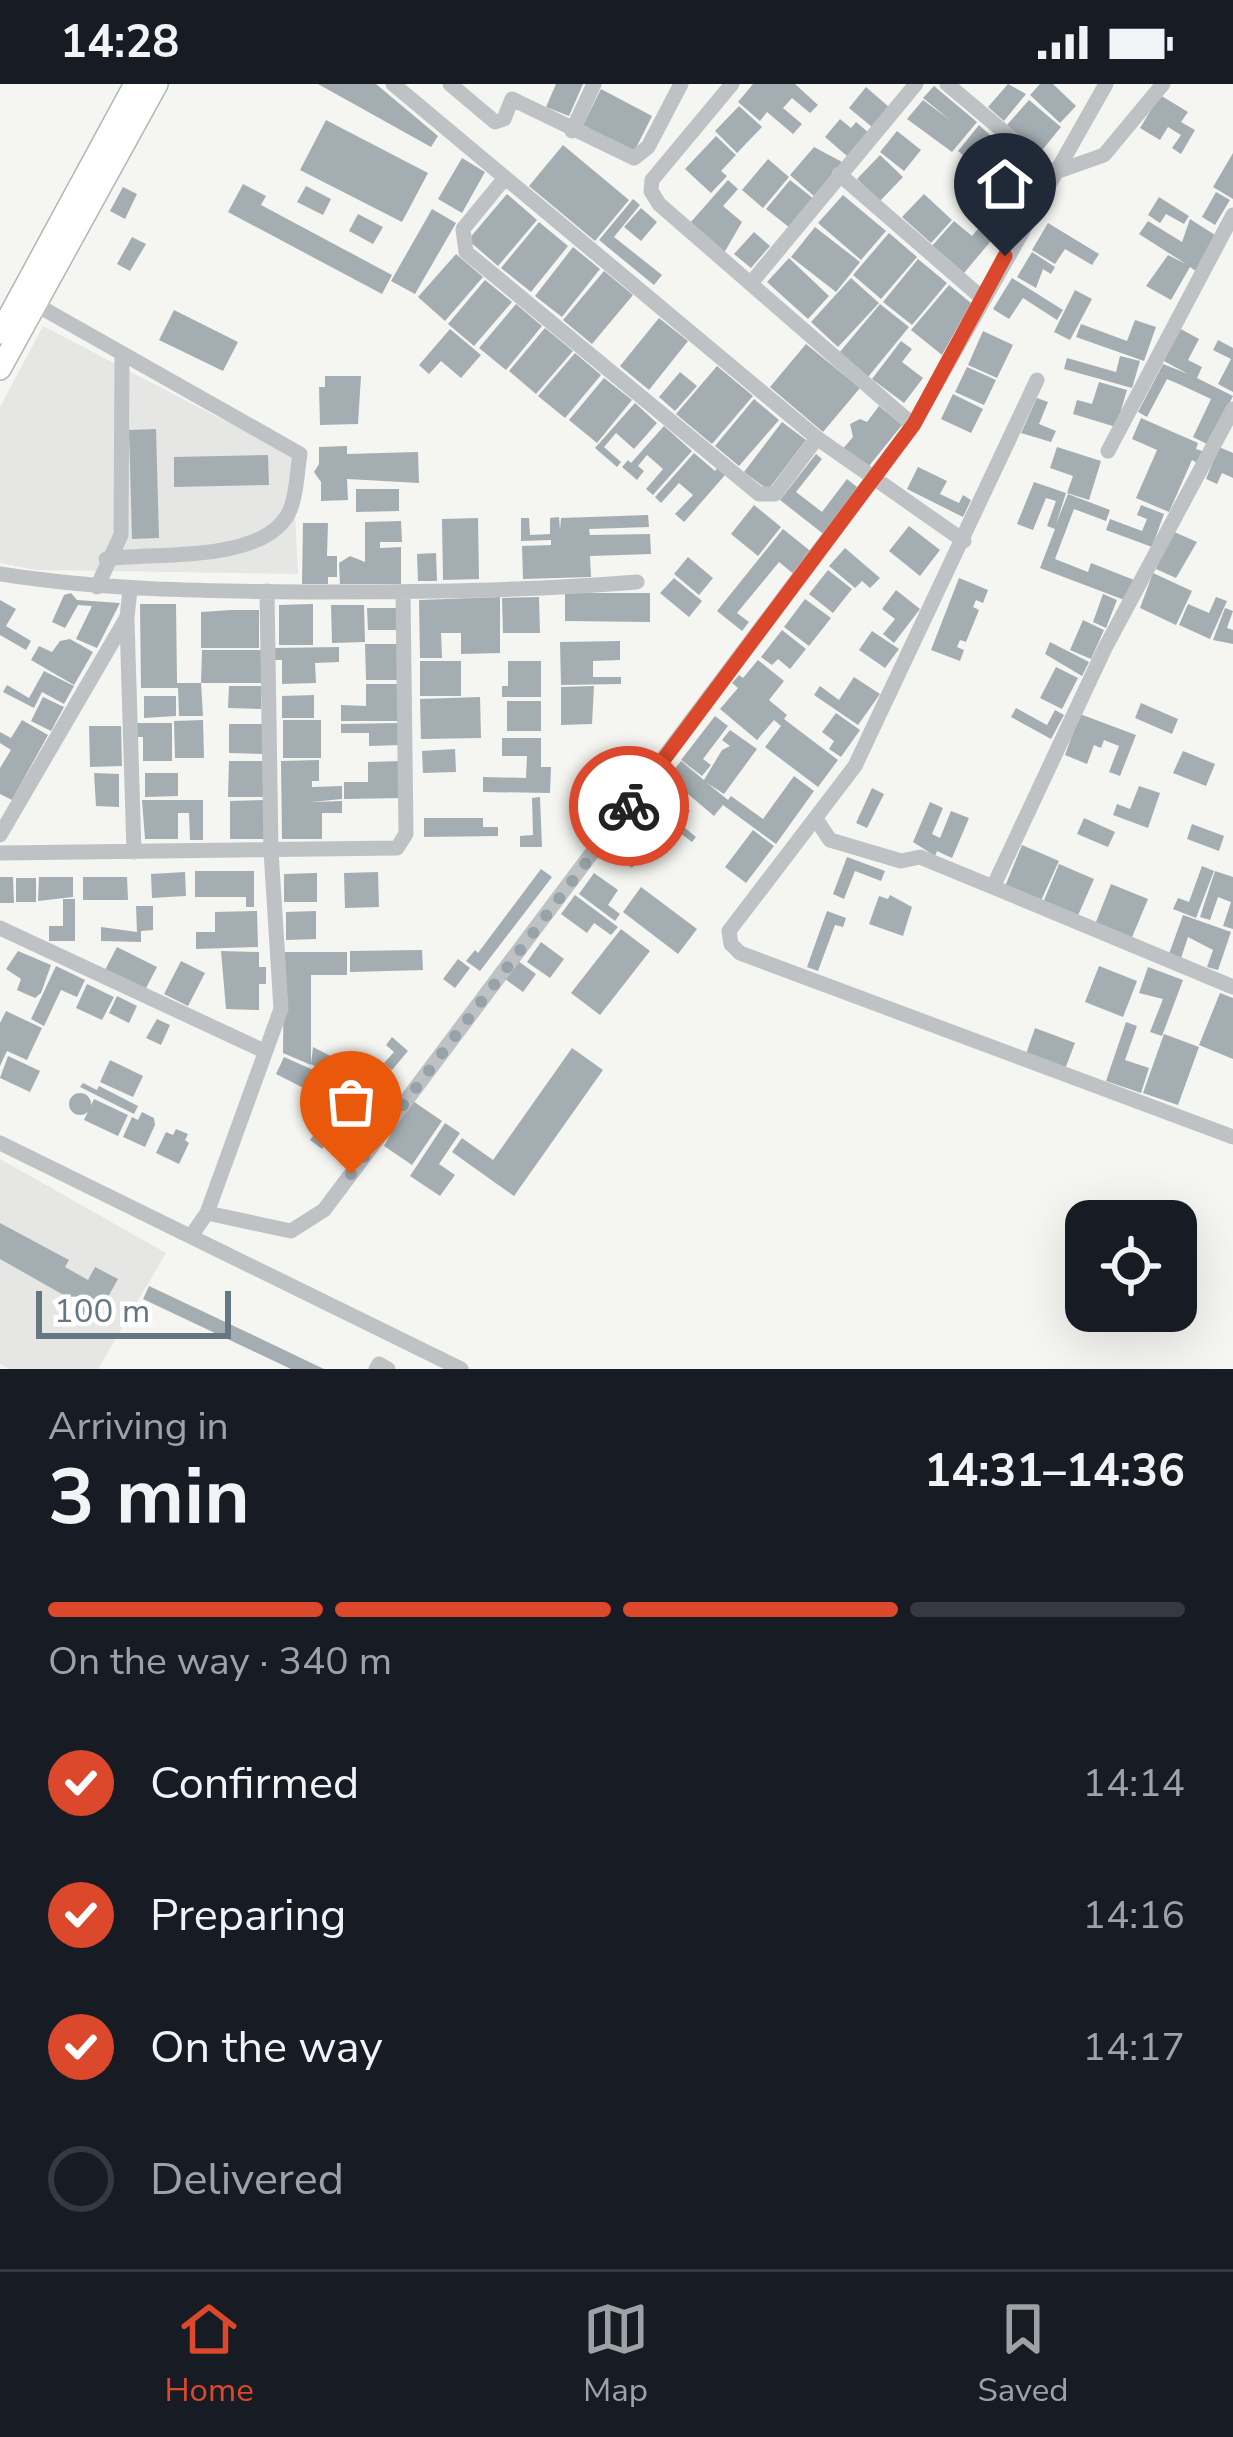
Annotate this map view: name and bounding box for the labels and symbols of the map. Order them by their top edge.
pin [954,133,1056,256]
courier [569,746,689,866]
pin [300,1051,402,1174]
scale bar [36,1285,231,1338]

